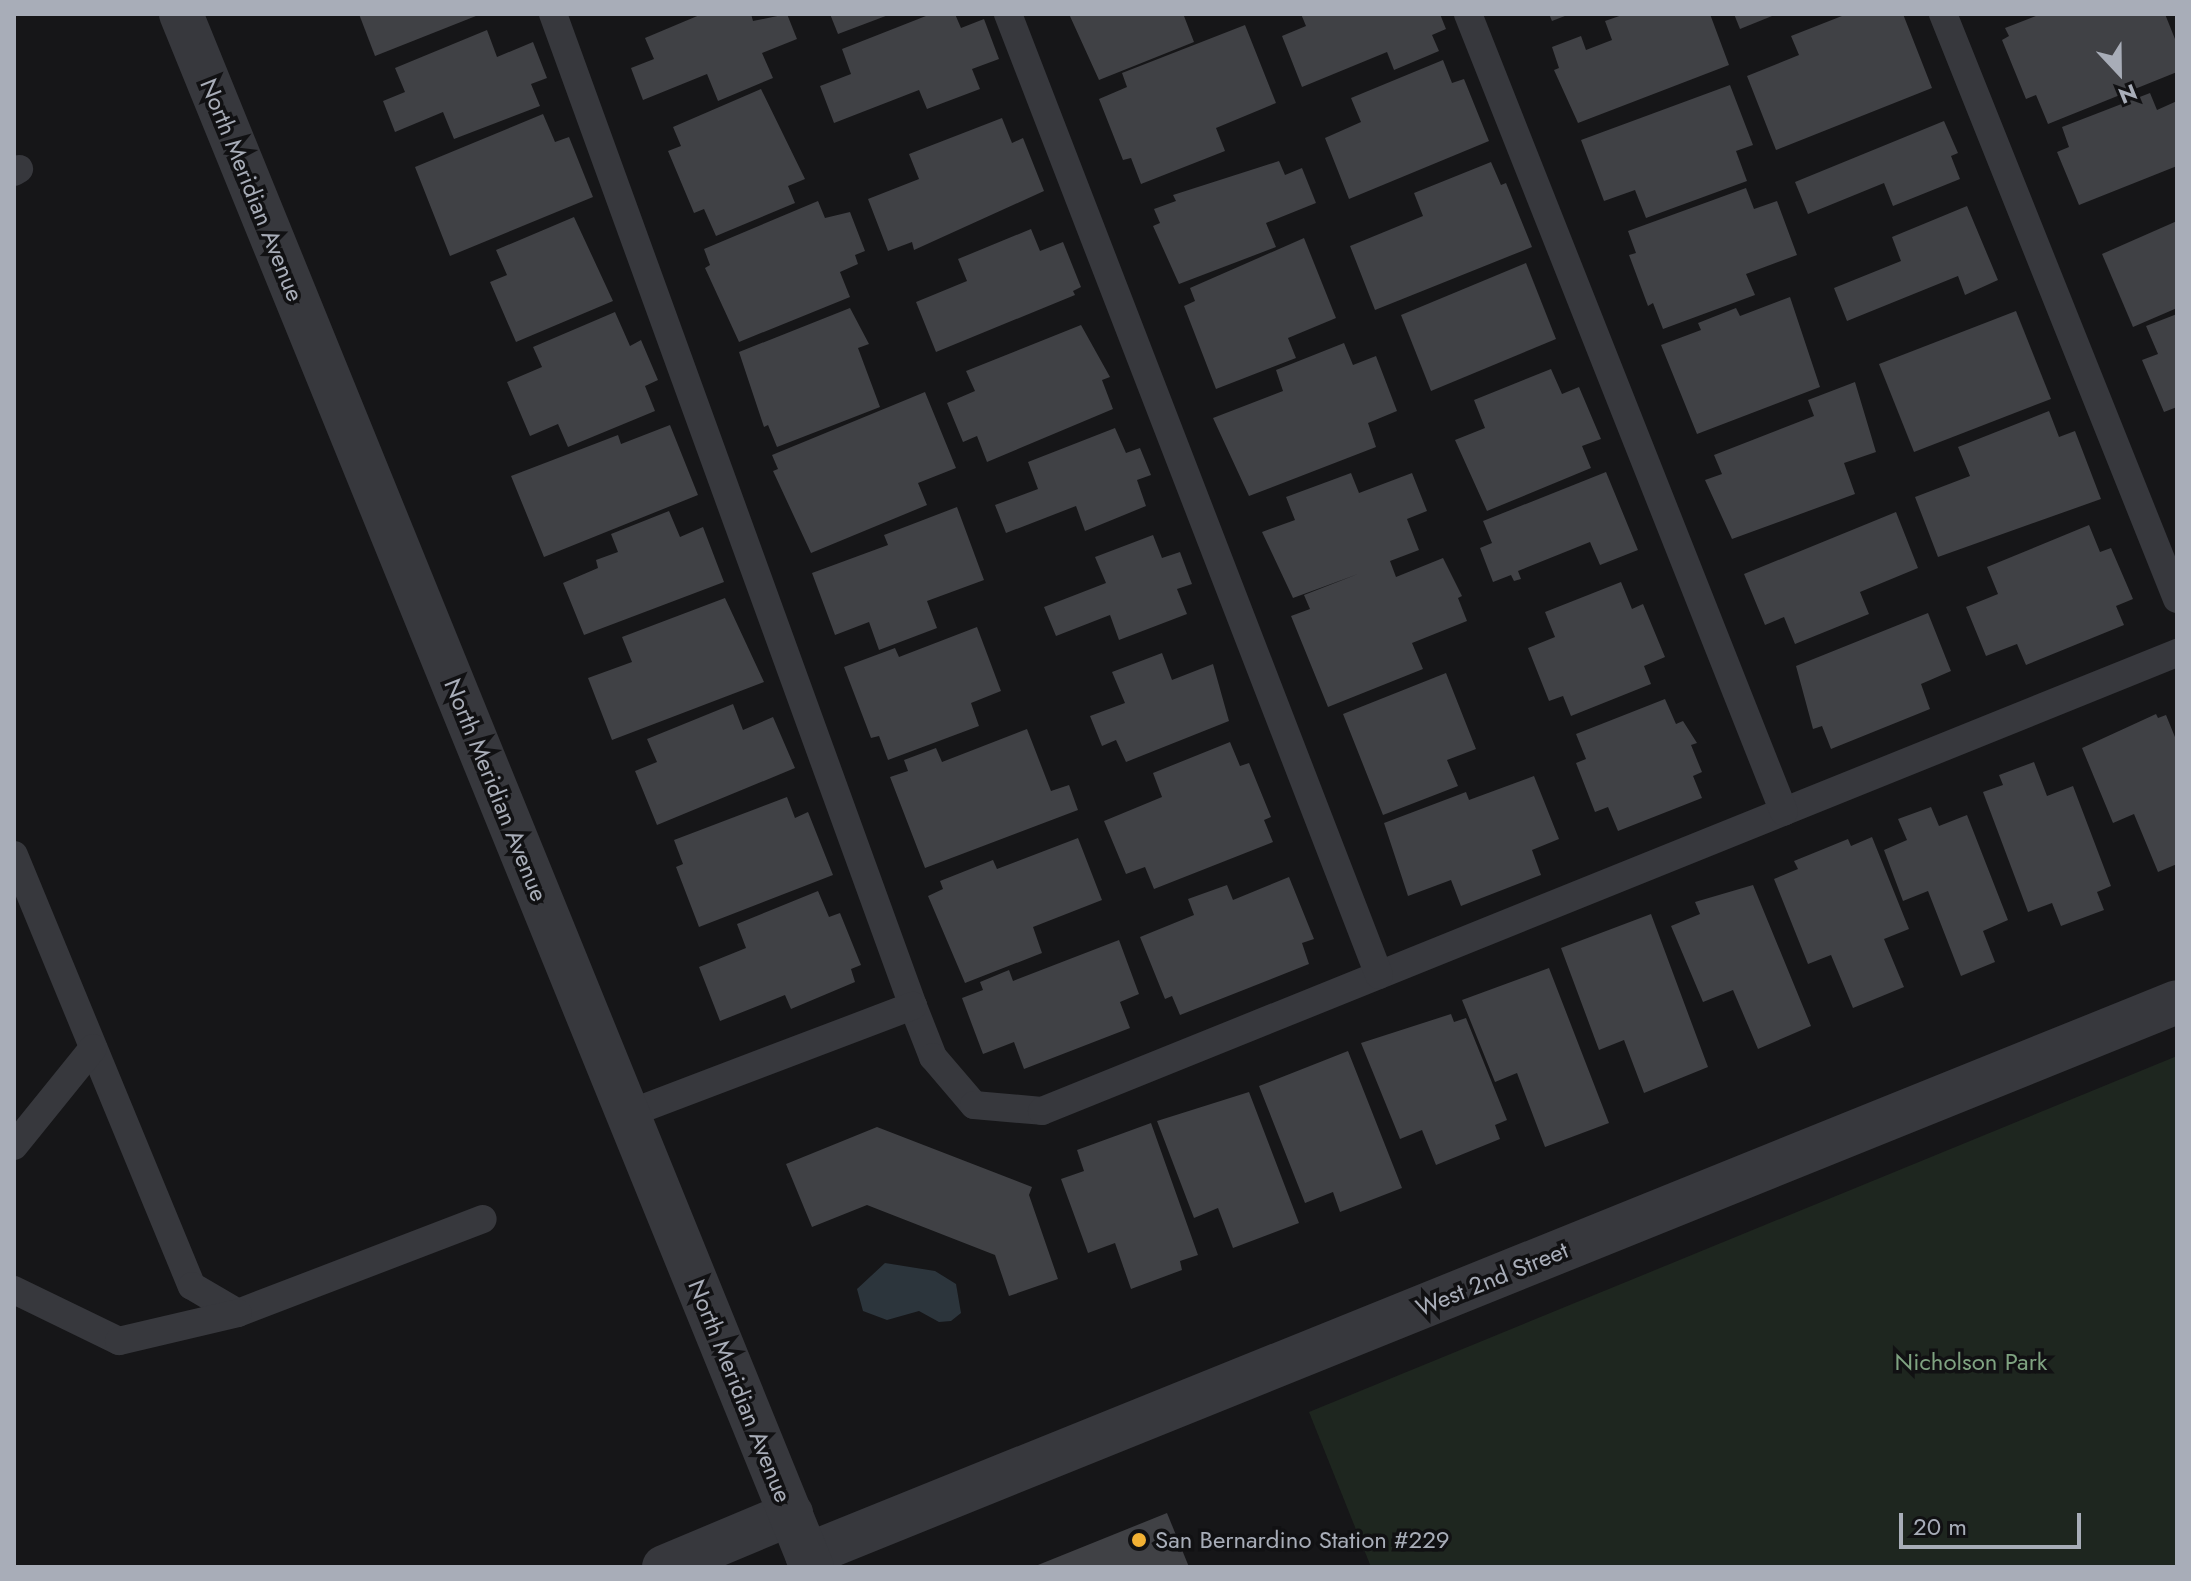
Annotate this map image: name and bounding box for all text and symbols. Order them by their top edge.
north arrow [2079,32,2159,112]
street label: North Meridian Avenue [194,74,310,306]
text: N [2114,76,2142,112]
street label: North Meridian Avenue [438,674,554,906]
street label: West 2nd Street [1412,1235,1572,1323]
street label: North Meridian Avenue [682,1275,798,1507]
park label: Nicholson Park [1895,1348,2047,1376]
scale bar [1903,1497,2085,1547]
text: 20 m [1913,1509,1967,1544]
place label: San Bernardino Station #229 [1155,1526,1450,1554]
marker: San Bernardino Station #229 [1130,1531,1148,1549]

